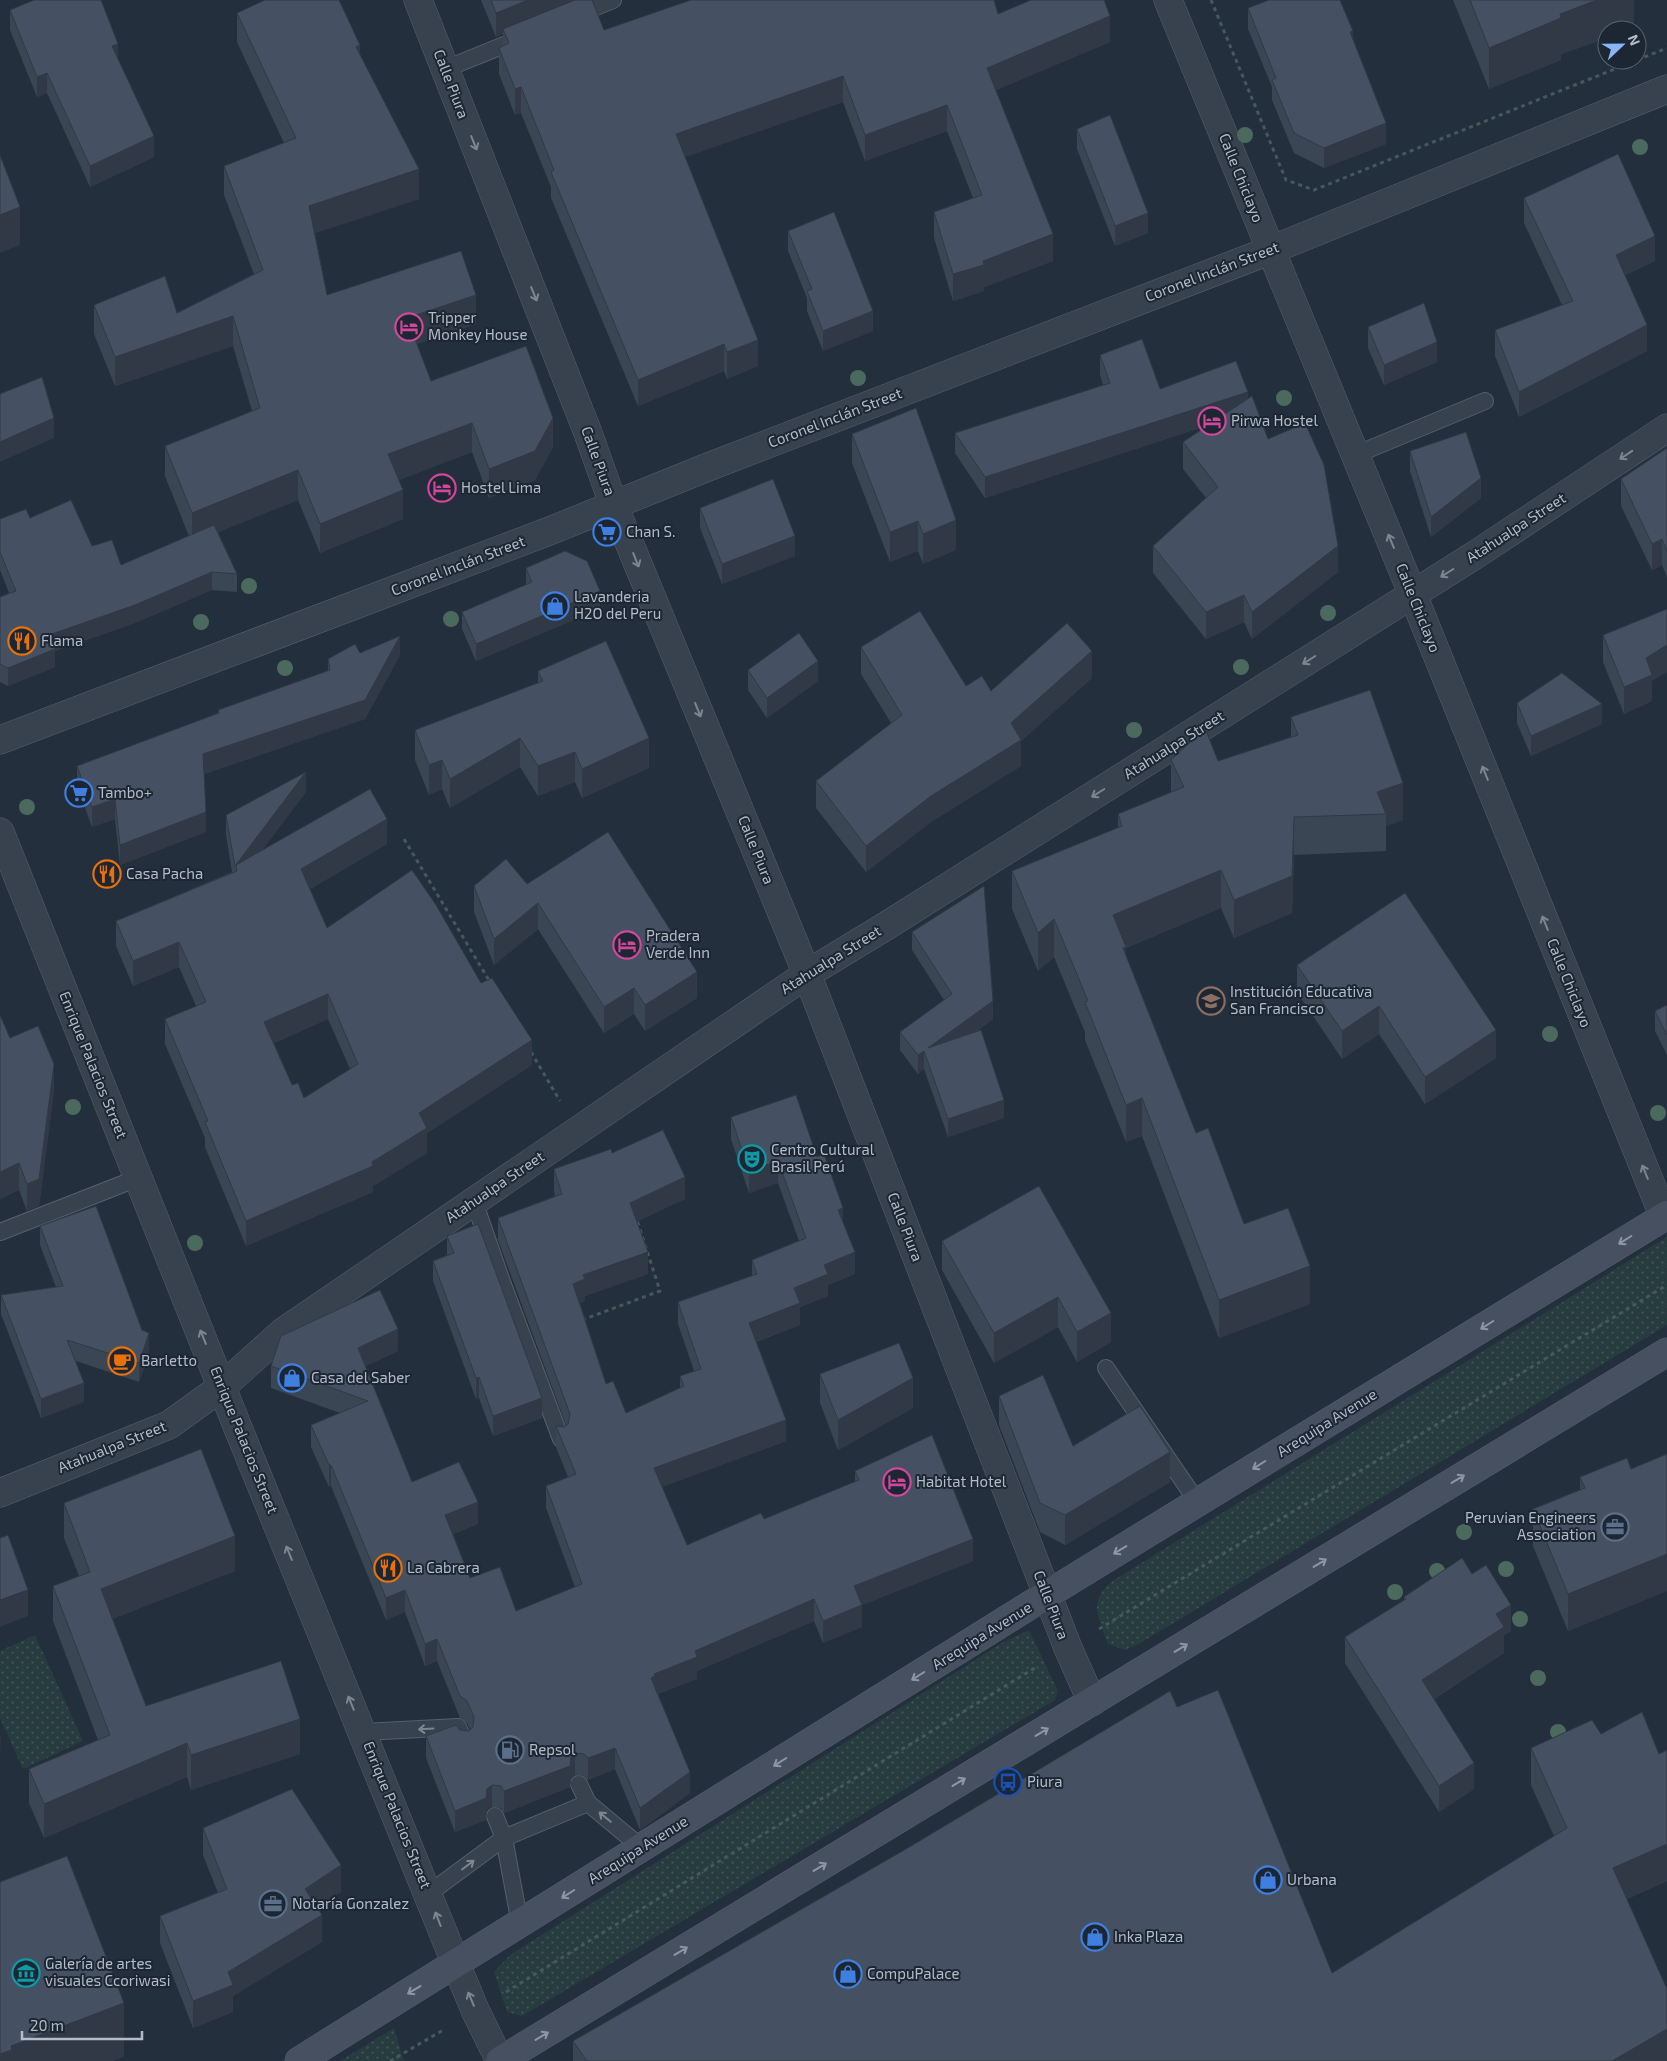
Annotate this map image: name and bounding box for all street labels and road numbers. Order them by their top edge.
street label: Calle Piura [431,47,473,121]
street label: Calle Chiclayo [1216,130,1268,225]
street label: Coronel Inclán Street [1142,237,1281,305]
street label: Coronel Inclán Street [765,383,904,451]
street label: Calle Piura [578,424,620,498]
street label: Atahualpa Street [1462,488,1569,566]
street label: Coronel Inclán Street [388,531,527,599]
street label: Calle Chiclayo [1393,560,1445,655]
street label: Atahualpa Street [1120,706,1227,782]
street label: Calle Piura [735,813,779,887]
street label: Atahualpa Street [777,921,884,997]
street label: Calle Chiclayo [1544,935,1596,1030]
street label: Enrique Palacios Street [56,988,132,1141]
street label: Atahualpa Street [442,1146,547,1226]
street label: Calle Piura [885,1190,927,1264]
street label: Enrique Palacios Street [207,1363,283,1516]
street label: Arequipa Avenue [1273,1384,1380,1460]
street label: Atahualpa Street [55,1416,169,1476]
street label: Calle Piura [1031,1568,1073,1642]
street label: Arequipa Avenue [928,1597,1035,1673]
street label: Enrique Palacios Street [360,1738,436,1891]
street label: Arequipa Avenue [584,1811,691,1887]

